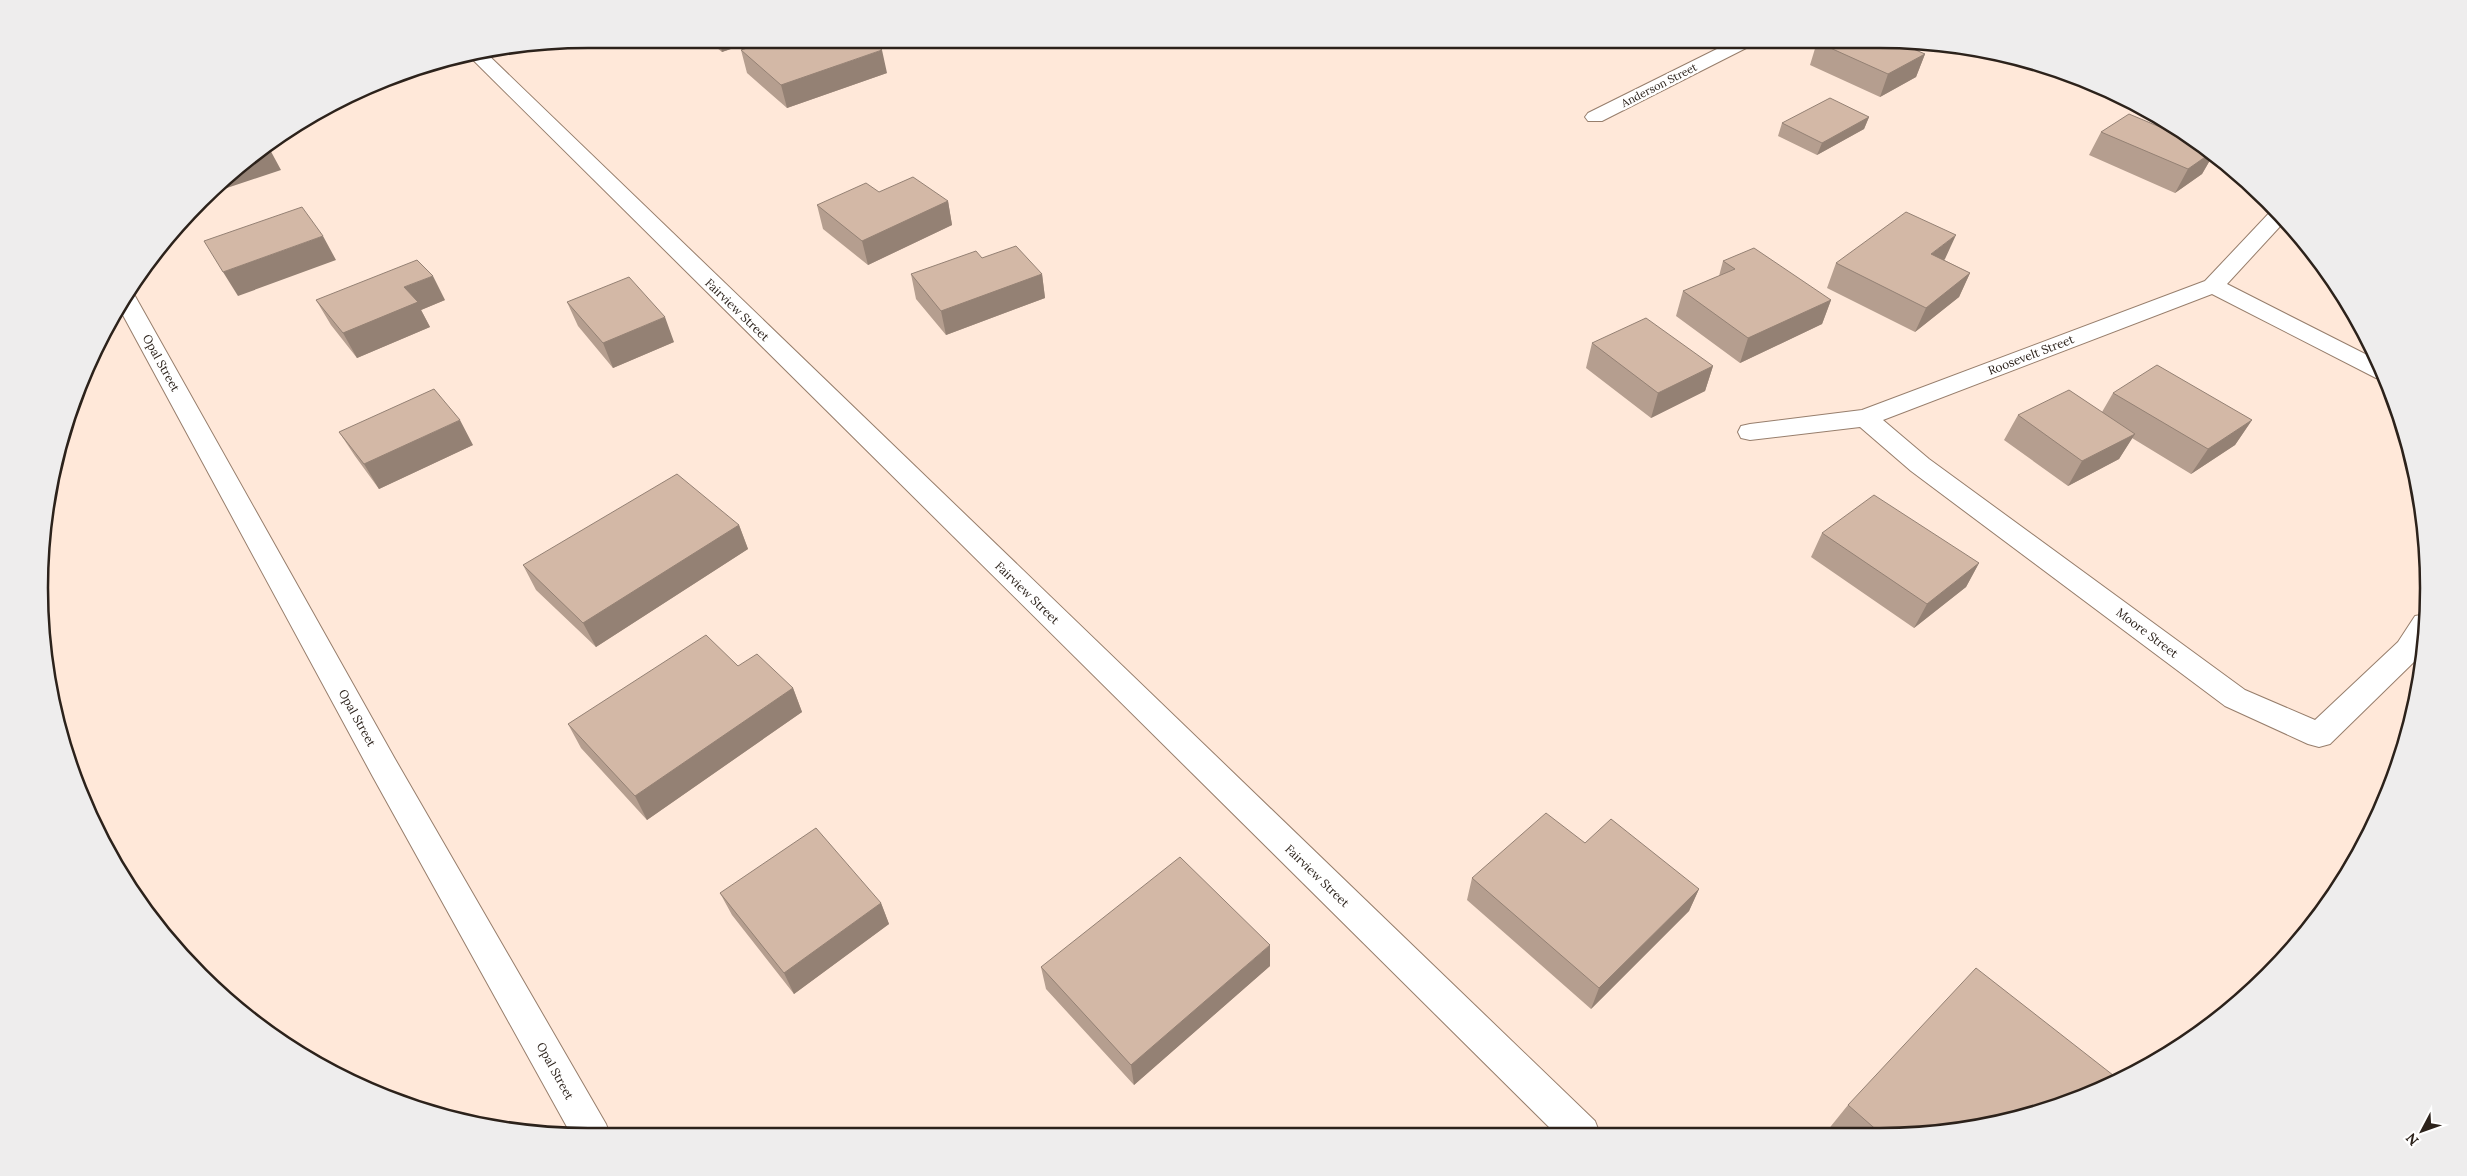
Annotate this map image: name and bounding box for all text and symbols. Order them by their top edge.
street label: Anderson Street [1618,60,1700,111]
street label: Fairview Street [702,275,773,344]
street label: Opal Street [140,331,184,394]
street label: Roosevelt Street [1986,331,2076,378]
street label: Fairview Street [992,558,1063,627]
street label: Moore Street [2113,604,2182,661]
street label: Opal Street [336,686,380,749]
street label: Fairview Street [1282,841,1353,910]
street label: Opal Street [534,1039,578,1102]
north arrow [2397,1106,2447,1156]
text: N [2402,1129,2423,1150]

